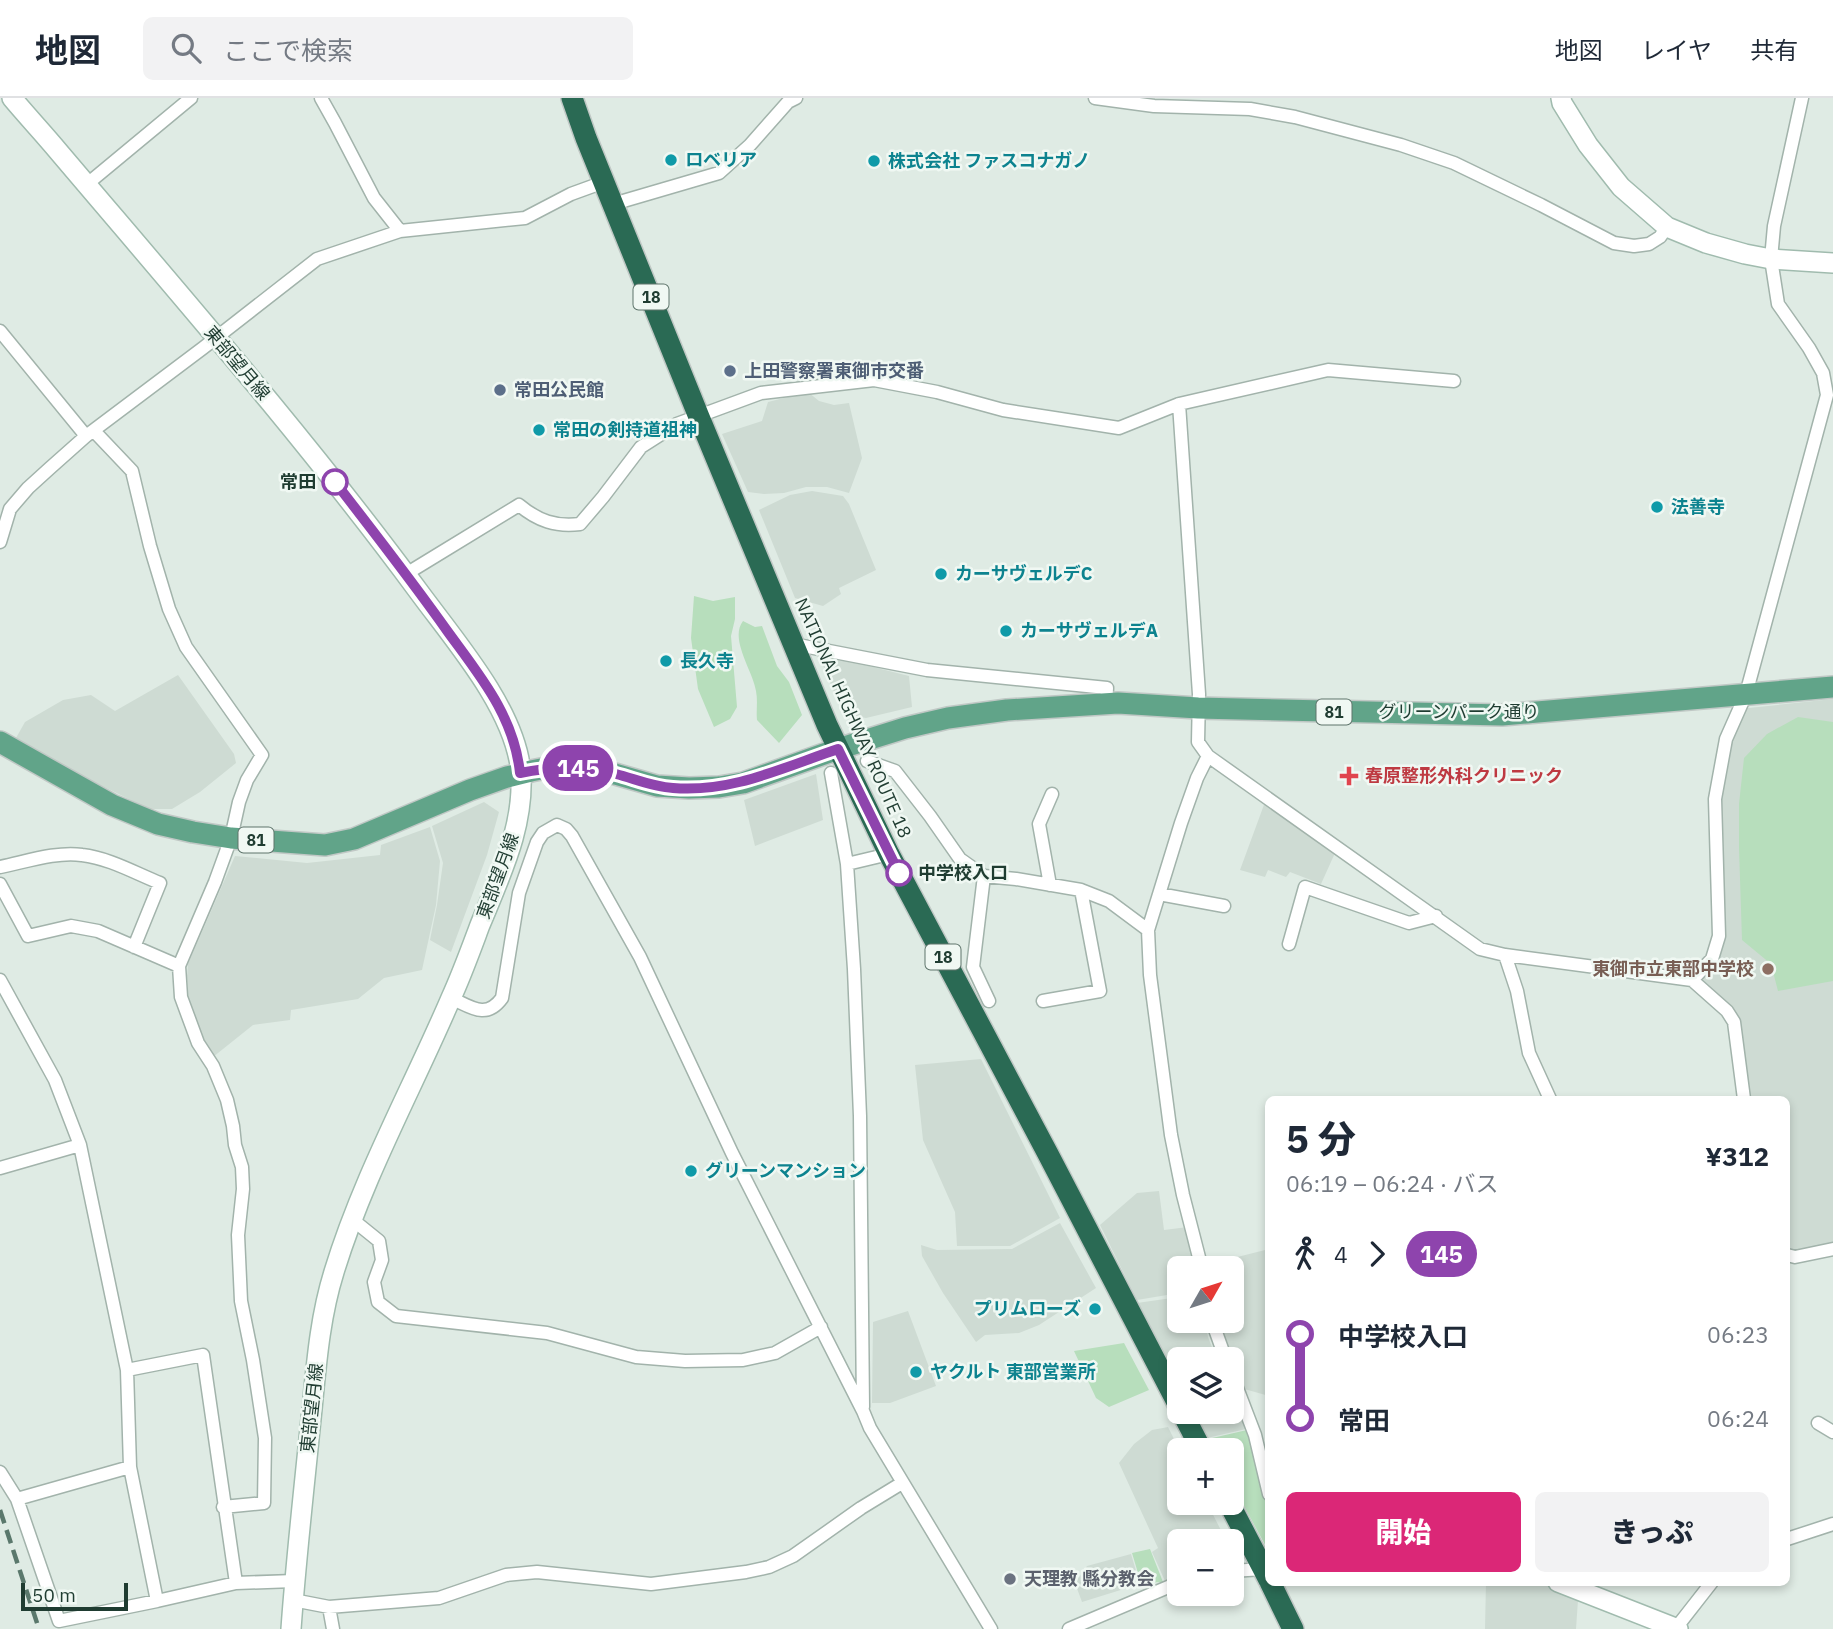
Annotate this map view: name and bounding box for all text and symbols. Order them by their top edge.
search box [143,17,633,80]
text: 地図 [35,28,101,71]
icon: search [167,29,205,67]
text: ここで検索 [223,33,353,67]
text: 地図 [1555,34,1603,66]
text: レイヤ [1641,34,1712,66]
text: 共有 [1750,34,1798,66]
place label: ロベリア [685,148,757,171]
place label: 株式会社 ファスコナガノ [888,149,1090,172]
marker: ロベリア [663,152,679,168]
marker: 株式会社 ファスコナガノ [866,153,882,169]
road number: 18 [634,284,668,309]
street label: 東部望月線 [200,321,275,405]
place label: 上田警察署東御市交番 [744,359,924,382]
marker: 上田警察署東御市交番 [722,363,738,379]
place label: 常田公民館 [514,378,604,401]
marker: 常田公民館 [492,382,508,398]
place label: 常田の剣持道祖神 [553,418,697,441]
marker: 常田の剣持道祖神 [531,422,547,438]
marker: 常田 [322,469,348,495]
place label: 常田 [280,470,316,493]
place label: 法善寺 [1671,495,1725,518]
marker: 法善寺 [1649,499,1665,515]
place label: カーサヴェルデC [955,562,1093,585]
marker: カーサヴェルデC [933,566,949,582]
street label: NATIONAL HIGHWAY ROUTE 18 [790,594,917,841]
place label: カーサヴェルデA [1020,619,1158,642]
marker: カーサヴェルデA [998,623,1014,639]
place label: 長久寺 [680,649,734,672]
marker: 長久寺 [658,653,674,669]
road number: 81 [1316,699,1352,724]
street label: グリーンパーク通り [1378,700,1540,723]
line badge: 145 [538,745,618,791]
text: 145 [556,752,600,784]
place label: 春原整形外科クリニック [1365,764,1563,787]
marker: 春原整形外科クリニック [1339,766,1359,786]
road number: 81 [238,828,274,852]
street label: 東部望月線 [471,830,524,922]
marker: 中学校入口 [886,860,912,886]
place label: 中学校入口 [918,861,1008,884]
road number: 18 [926,944,960,970]
place label: 東御市立東部中学校 [1592,957,1754,980]
marker: 東御市立東部中学校 [1760,961,1776,977]
text: 5 分 [1286,1114,1356,1163]
text: ¥312 [1705,1139,1769,1173]
place label: グリーンマンション [705,1159,866,1182]
marker: グリーンマンション [683,1163,699,1179]
text: 06:19 – 06:24 · バス [1286,1168,1499,1198]
icon: walk [1286,1235,1324,1273]
icon: forward [1358,1235,1396,1273]
text: 145 [1420,1238,1463,1270]
text: 4 [1334,1239,1348,1269]
north arrow [1167,1256,1244,1334]
map controls [1167,1256,1244,1606]
place label: プリムローズ [974,1297,1081,1320]
marker: プリムローズ [1087,1301,1103,1317]
text: 中学校入口 [1338,1319,1468,1353]
text: 06:23 [1707,1319,1769,1349]
button: layers [1167,1347,1244,1424]
place label: ヤクルト 東部営業所 [930,1360,1096,1383]
street label: 東部望月線 [295,1362,328,1454]
marker: ヤクルト 東部営業所 [908,1364,924,1380]
text: 常田 [1338,1403,1390,1437]
text: 06:24 [1707,1403,1769,1433]
button: + [1167,1438,1244,1515]
button: 開始 [1286,1492,1521,1572]
button: きっぷ [1535,1492,1769,1572]
button: − [1167,1529,1244,1606]
place label: 天理教 縣分教会 [1024,1567,1154,1590]
marker: 天理教 縣分教会 [1002,1571,1018,1587]
scale bar [21,1580,128,1612]
text: 50 m [32,1583,76,1607]

